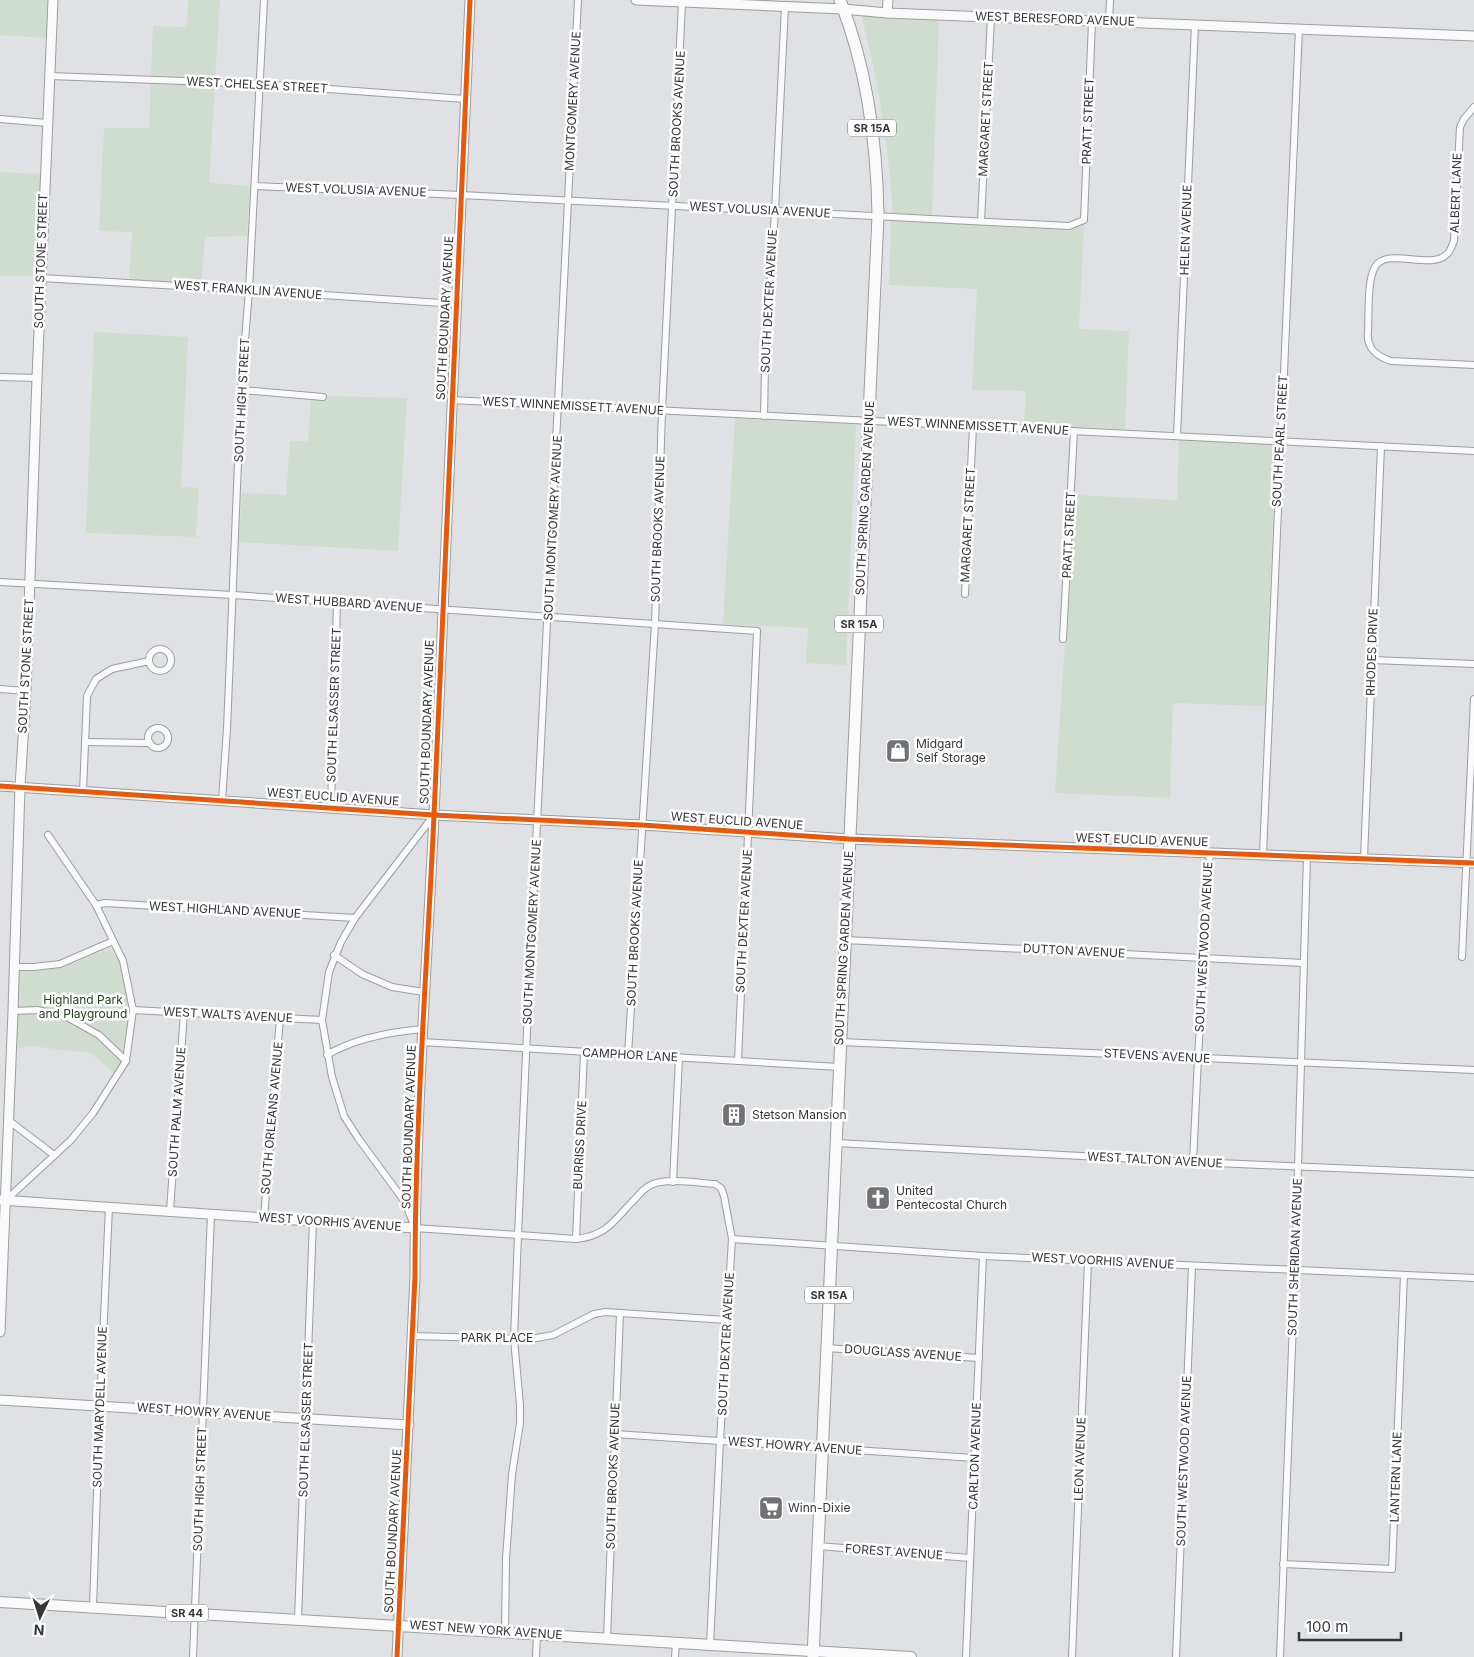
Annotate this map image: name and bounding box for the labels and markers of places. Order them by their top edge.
place label: Midgard Self Storage [916,736,986,765]
shop icon: Midgard Self Storage [885,738,911,764]
building icon: Stetson Mansion [721,1102,747,1128]
place label: Stetson Mansion [752,1107,847,1122]
place label: United Pentecostal Church [896,1183,1007,1212]
church icon: United Pentecostal Church [865,1185,891,1211]
supermarket icon: Winn-Dixie [758,1495,784,1521]
place label: Winn-Dixie [788,1500,850,1515]

